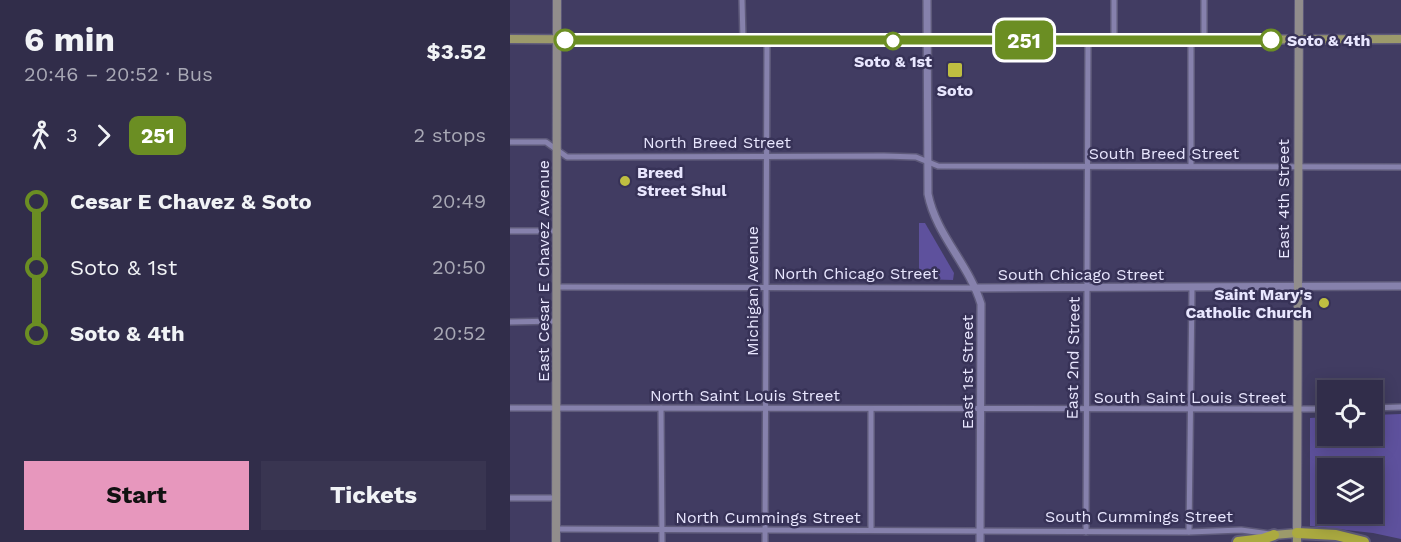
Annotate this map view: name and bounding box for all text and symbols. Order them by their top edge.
text: 6 min [24,20,115,59]
line badge: 251 [990,20,1058,60]
text: 251 [1007,28,1041,53]
unlabelled marker [554,29,576,51]
marker: Soto & 4th [1260,29,1282,51]
place label: Soto & 4th [1287,31,1370,50]
marker: Soto & 1st [884,32,902,50]
text: $3.52 [427,39,486,64]
place label: Soto & 1st [854,52,932,71]
marker: Soto [946,61,964,79]
text: 20:46 – 20:52 · Bus [24,62,213,86]
place label: Soto [937,81,974,100]
icon: walk [24,119,57,152]
icon: forward [87,119,120,152]
text: 3 [66,123,78,147]
text: 251 [141,123,174,148]
text: 2 stops [414,123,486,147]
street label: North Breed Street [643,133,791,152]
street label: East 4th Street [1274,139,1293,259]
street label: South Breed Street [1089,144,1240,163]
street label: East Cesar E Chavez Avenue [534,160,553,382]
place label: Breed Street Shul [637,163,727,200]
marker: Breed Street Shul [618,174,632,188]
text: Cesar E Chavez & Soto [70,189,312,214]
text: 20:49 [431,189,486,213]
street label: Michigan Avenue [743,226,762,356]
text: Soto & 1st [70,255,177,280]
text: 20:50 [432,255,486,279]
street label: North Chicago Street [774,264,938,283]
street label: South Chicago Street [998,265,1165,284]
place label: Saint Mary's Catholic Church [1185,285,1312,322]
street label: East 2nd Street [1062,296,1084,420]
marker: Saint Mary's Catholic Church [1317,296,1331,310]
street label: East 1st Street [958,314,977,429]
text: Soto & 4th [70,321,185,346]
text: 20:52 [433,321,486,345]
map controls [1317,380,1383,524]
button: locate [1317,380,1383,446]
street label: North Saint Louis Street [650,386,840,405]
street label: South Saint Louis Street [1094,388,1286,407]
button: layers [1317,458,1383,524]
button: Start [24,461,249,530]
button: Tickets [261,461,486,530]
street label: South Cummings Street [1045,507,1233,526]
street label: North Cummings Street [675,508,861,527]

